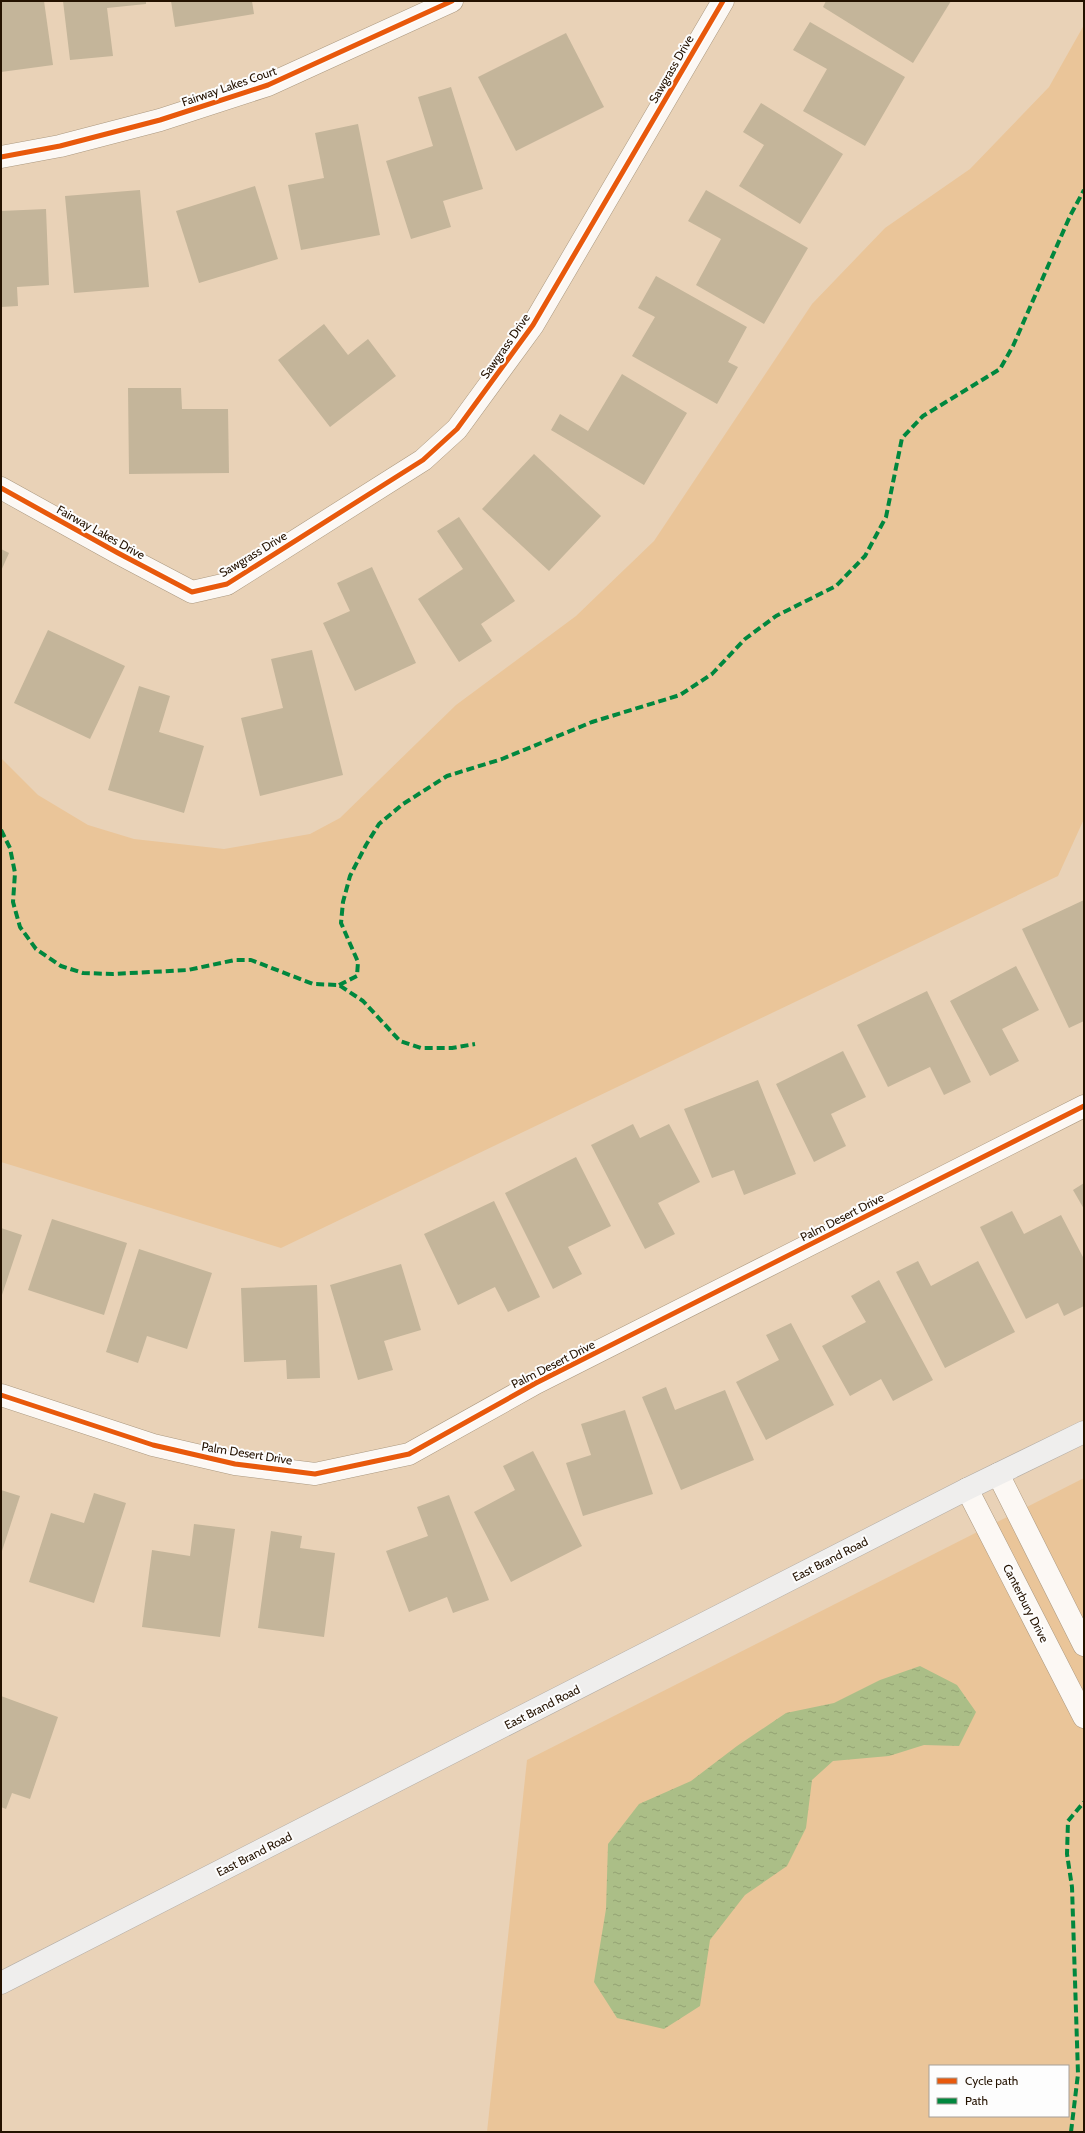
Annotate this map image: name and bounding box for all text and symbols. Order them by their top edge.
street label: Sawgrass Drive [645,32,697,106]
street label: Fairway Lakes Court [180,63,278,109]
street label: Sawgrass Drive [477,310,533,382]
street label: Fairway Lakes Drive [54,502,148,562]
street label: Sawgrass Drive [216,528,290,580]
street label: Palm Desert Drive [798,1189,886,1245]
street label: Palm Desert Drive [509,1336,597,1392]
street label: Palm Desert Drive [200,1438,294,1468]
street label: East Brand Road [790,1534,870,1584]
street label: Canterbury Drive [1000,1561,1052,1645]
street label: East Brand Road [502,1682,582,1732]
street label: East Brand Road [214,1829,294,1879]
legend [929,2065,1069,2117]
text: Cycle path [965,2073,1018,2088]
text: Path [965,2093,988,2108]

